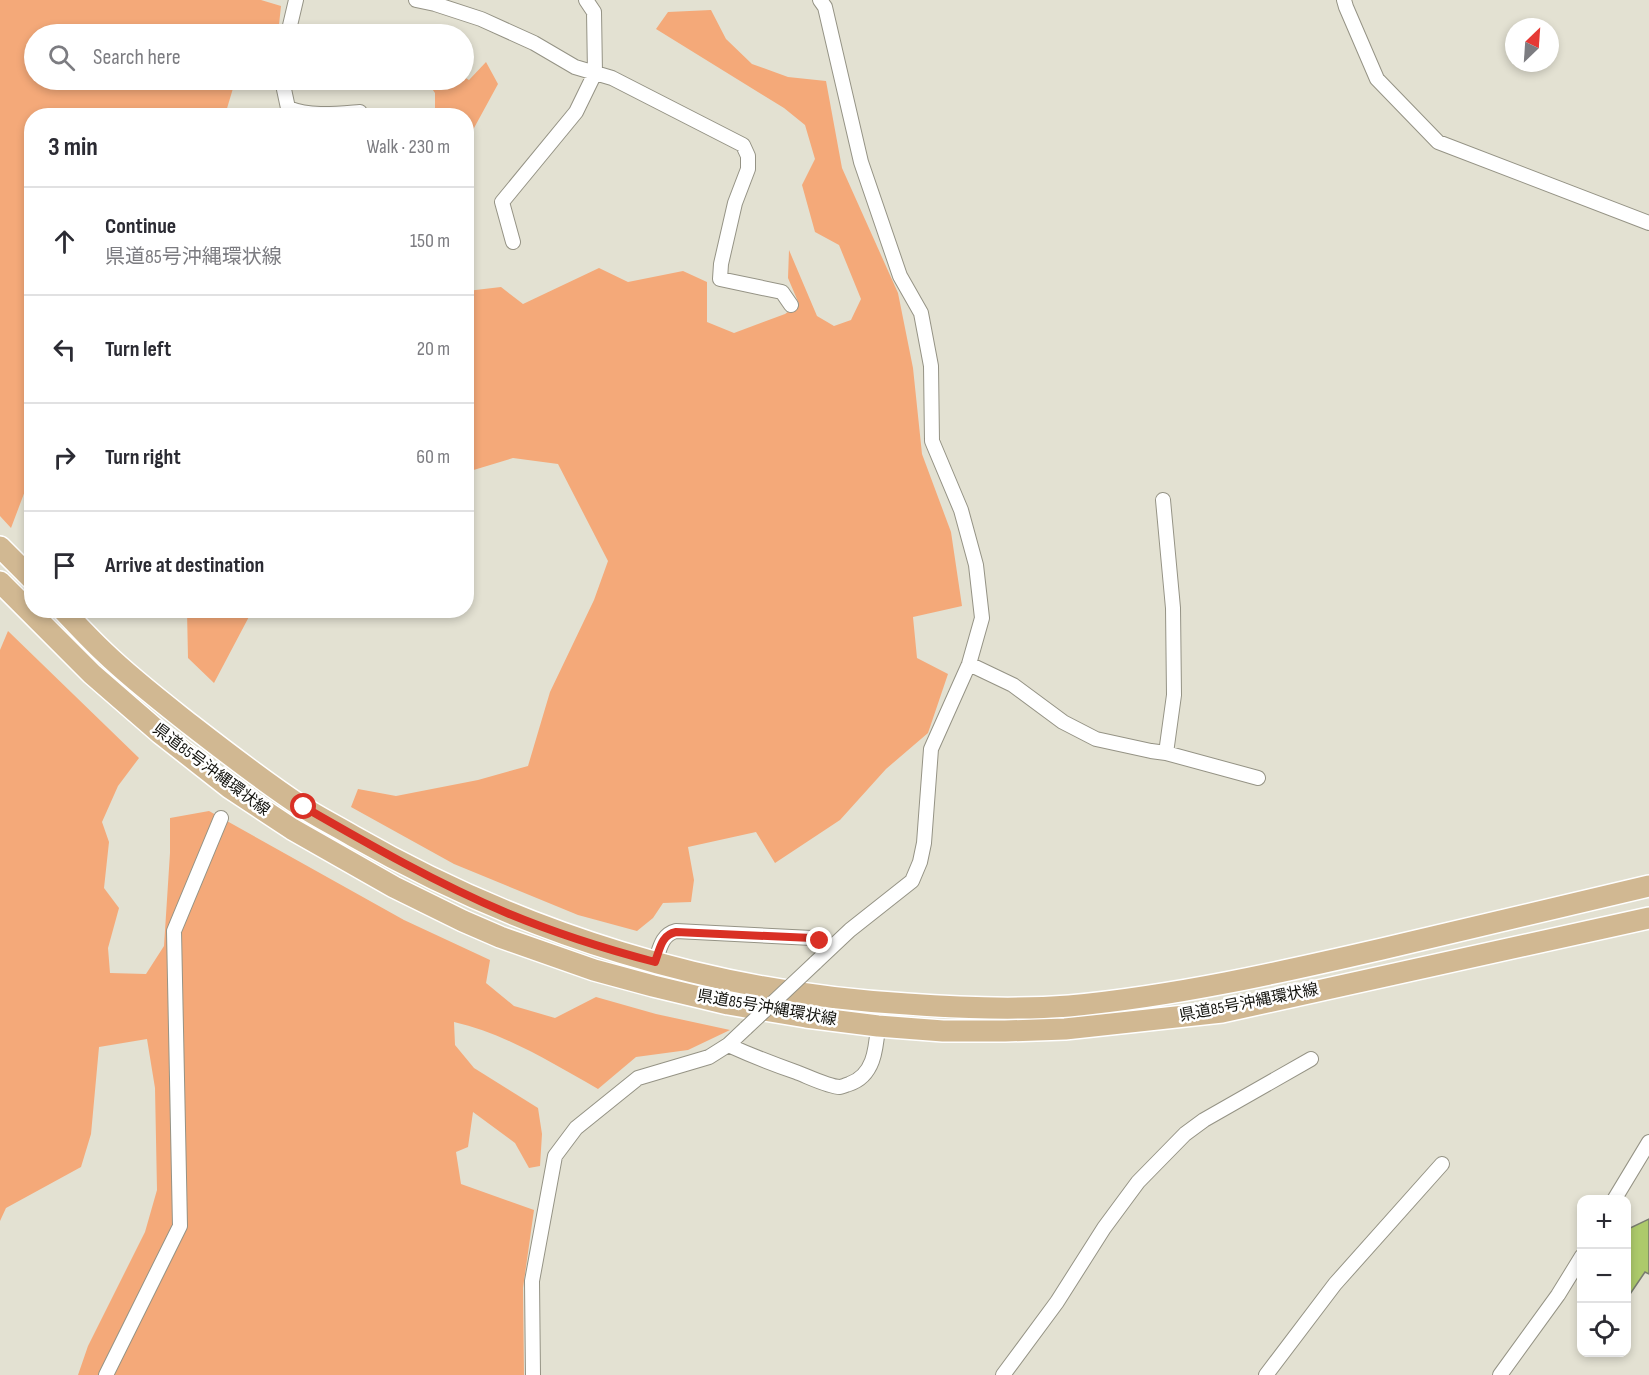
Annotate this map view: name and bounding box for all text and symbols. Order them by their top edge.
north arrow [1505,18,1559,72]
search box [24,24,474,90]
icon: search [45,41,78,74]
text: Search here [93,44,180,71]
text: 3 min [48,132,98,163]
text: Walk · 230 m [367,135,450,159]
text: Continue [105,213,176,240]
icon: ahead [48,225,81,258]
text: 150 m [410,229,450,253]
text: 県道85号沖縄環状線 [105,245,282,269]
icon: left [48,333,81,366]
text: Turn left [105,336,171,363]
text: 20 m [417,337,450,361]
icon: right [48,441,81,474]
text: Turn right [105,444,181,471]
text: 60 m [416,445,450,469]
icon: arrive [48,549,81,582]
text: Arrive at destination [105,552,264,579]
street label: 県道85号沖縄環状線 [149,720,273,820]
route start [290,793,316,819]
route end [806,927,832,953]
street label: 県道85号沖縄環状線 [1178,980,1320,1026]
street label: 県道85号沖縄環状線 [696,986,838,1030]
map controls [1577,1195,1631,1357]
button: + [1577,1195,1631,1249]
button: − [1577,1249,1631,1303]
button: locate [1577,1303,1631,1357]

